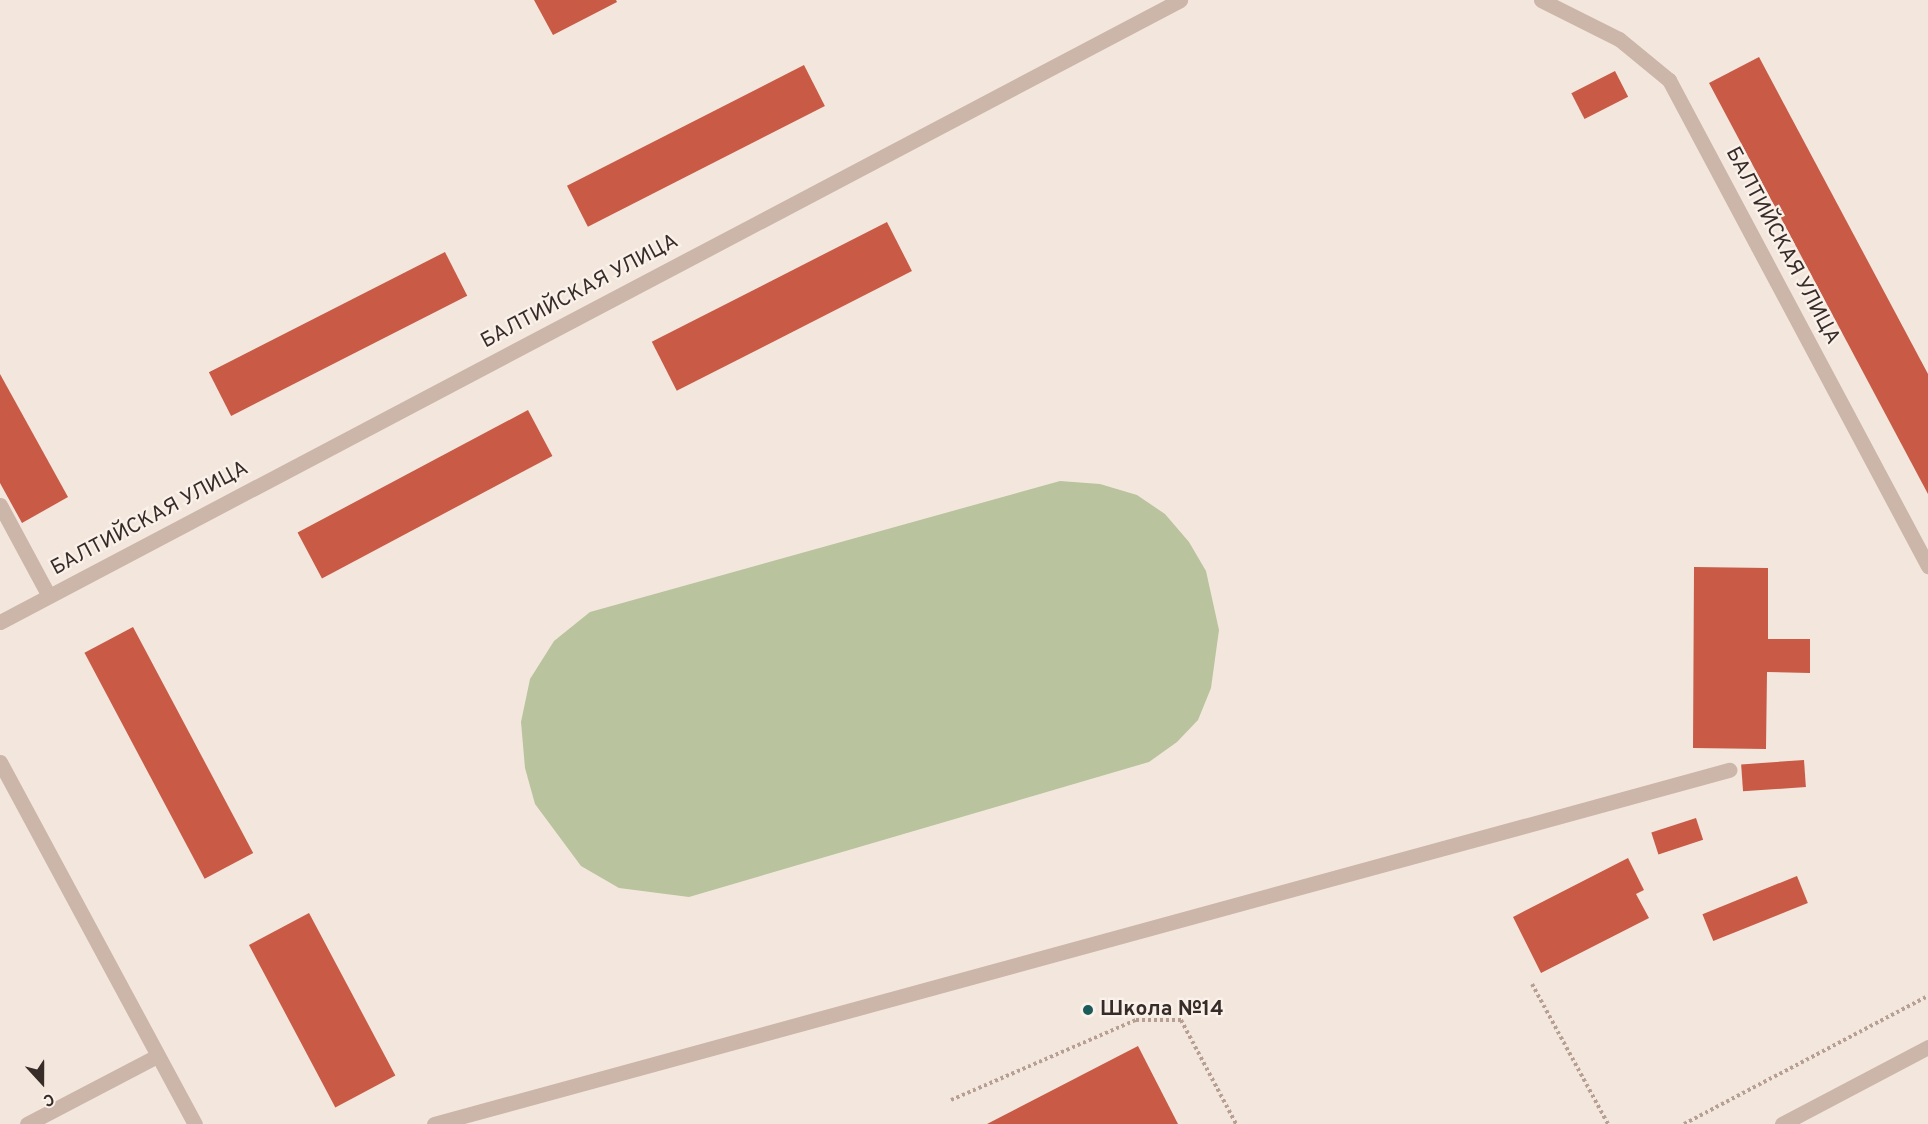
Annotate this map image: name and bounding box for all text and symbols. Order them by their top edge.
street label: БАЛТИЙСКАЯ УЛИЦА [1719,143,1845,349]
street label: БАЛТИЙСКАЯ УЛИЦА [477,229,683,355]
street label: БАЛТИЙСКАЯ УЛИЦА [47,456,253,582]
place label: Школа №14 [1100,997,1224,1023]
marker: Школа №14 [1081,1003,1095,1017]
north arrow [12,1052,72,1112]
text: С [40,1088,57,1110]

